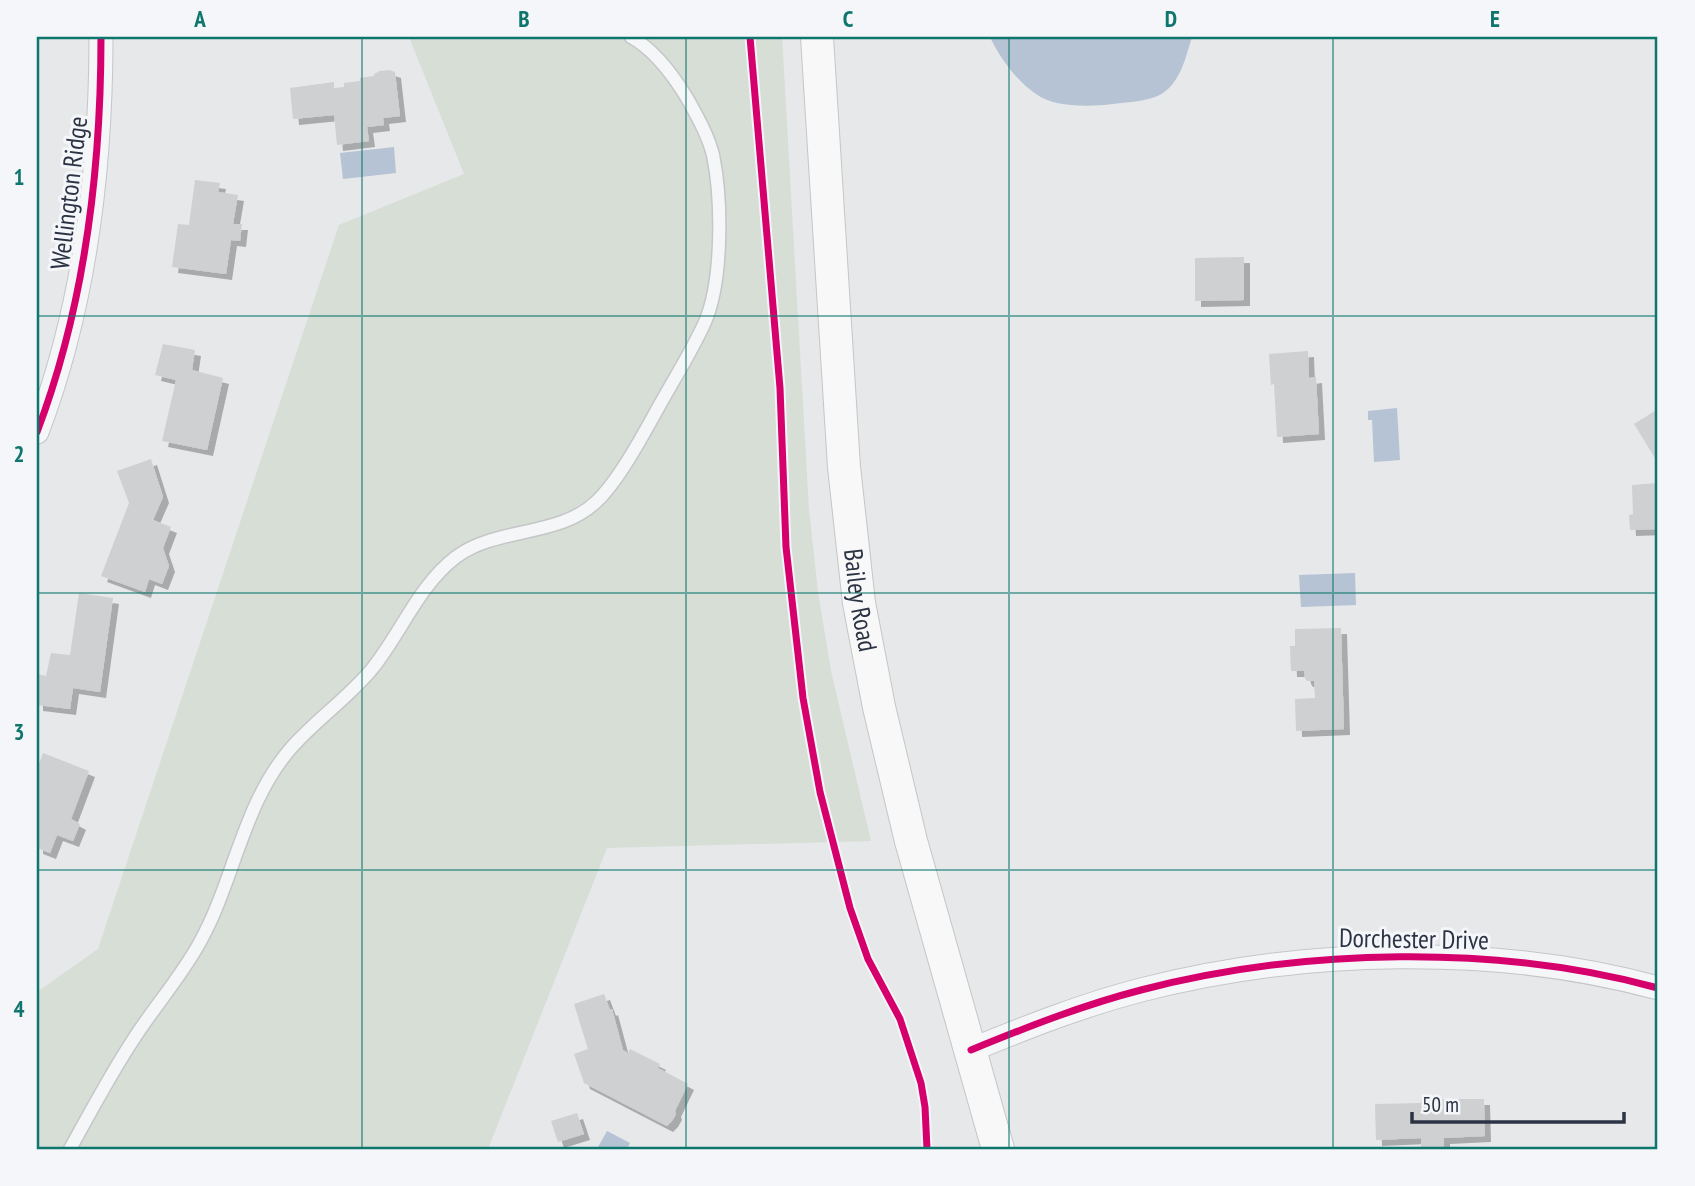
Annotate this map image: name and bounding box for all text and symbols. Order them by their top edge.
text: A [193,4,206,33]
text: B [518,4,530,33]
text: C [843,4,854,33]
text: D [1165,4,1177,33]
text: E [1490,4,1500,33]
street label: Wellington Ridge [43,114,94,271]
text: 1 [14,162,25,191]
text: 2 [14,439,25,468]
street label: Bailey Road [837,547,885,654]
text: 3 [14,717,25,746]
street label: Dorchester Drive [1339,921,1489,956]
text: 4 [14,994,25,1023]
scale bar [1412,1081,1623,1125]
text: 50 m [1422,1091,1459,1118]

